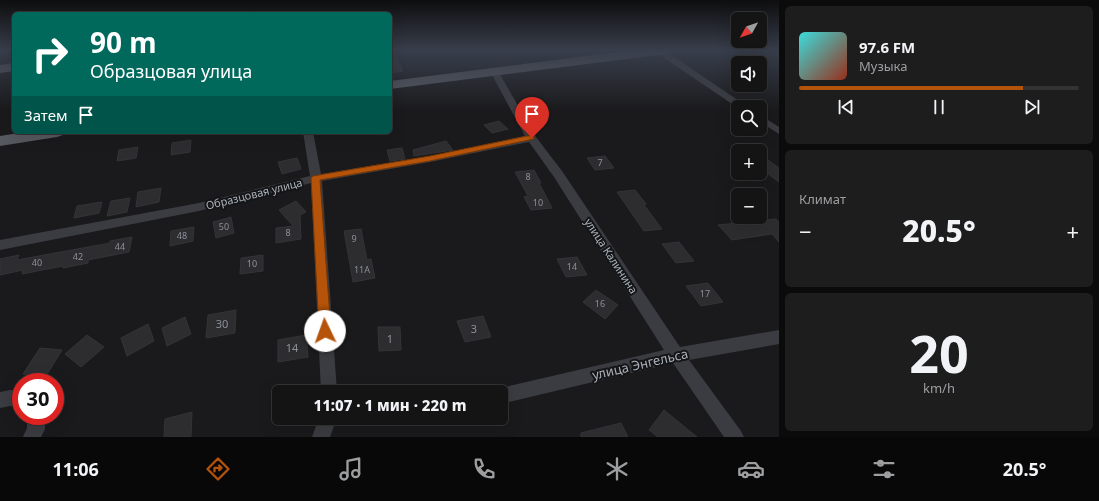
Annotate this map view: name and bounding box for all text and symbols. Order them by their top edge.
north arrow [731,12,767,48]
map controls [731,12,767,224]
text: 90 m [90,23,157,61]
icon: right [24,28,76,80]
text: 97.6 FM [859,37,915,57]
button: sound [731,56,767,92]
text: Музыка [859,57,908,75]
text: Образцовая улица [90,59,252,83]
icon: previous [835,96,857,118]
icon: pause [928,96,950,118]
icon: next [1021,96,1043,118]
pin [515,97,549,138]
button: search [731,100,767,136]
icon: arrive [521,103,543,125]
icon: arrive [75,104,97,126]
text: Затем [24,105,67,125]
button: + [731,144,767,180]
house number: 7 [597,156,603,169]
house number: 8 [525,170,531,183]
street label: Образцовая улица [204,174,304,213]
button: − [731,188,767,224]
text: Климат [799,190,846,208]
house number: 10 [533,196,543,209]
text: 20.5° [902,210,976,251]
street label: улица Калинина [582,215,641,296]
text: − [799,216,812,246]
text: + [1066,216,1079,246]
house number: 50 [219,220,229,233]
house number: 8 [285,226,291,239]
house number: 48 [177,229,187,242]
house number: 9 [351,232,357,245]
house number: 44 [115,240,125,253]
house number: 42 [73,250,83,263]
house number: 40 [32,256,42,269]
house number: 10 [247,257,257,270]
house number: 14 [567,260,577,273]
house number: 11А [354,263,370,276]
house number: 17 [700,287,710,300]
house number: 16 [595,297,605,310]
position arrow [304,310,346,352]
house number: 30 [216,316,228,331]
text: 20 [909,317,969,388]
house number: 3 [471,321,477,336]
house number: 1 [387,331,393,346]
house number: 14 [286,340,299,355]
street label: улица Энгельса [590,344,690,384]
speed limit sign: 30 [12,373,64,425]
text: km/h [923,379,955,397]
text: 11:07 · 1 мин · 220 m [313,395,467,415]
icon: directions [204,455,232,483]
icon: music [337,455,365,483]
icon: phone [470,455,498,483]
icon: climate [603,455,631,483]
icon: car [737,455,765,483]
icon: filters [870,455,898,483]
text: 11:06 [53,457,99,481]
text: 20.5° [1003,457,1046,481]

